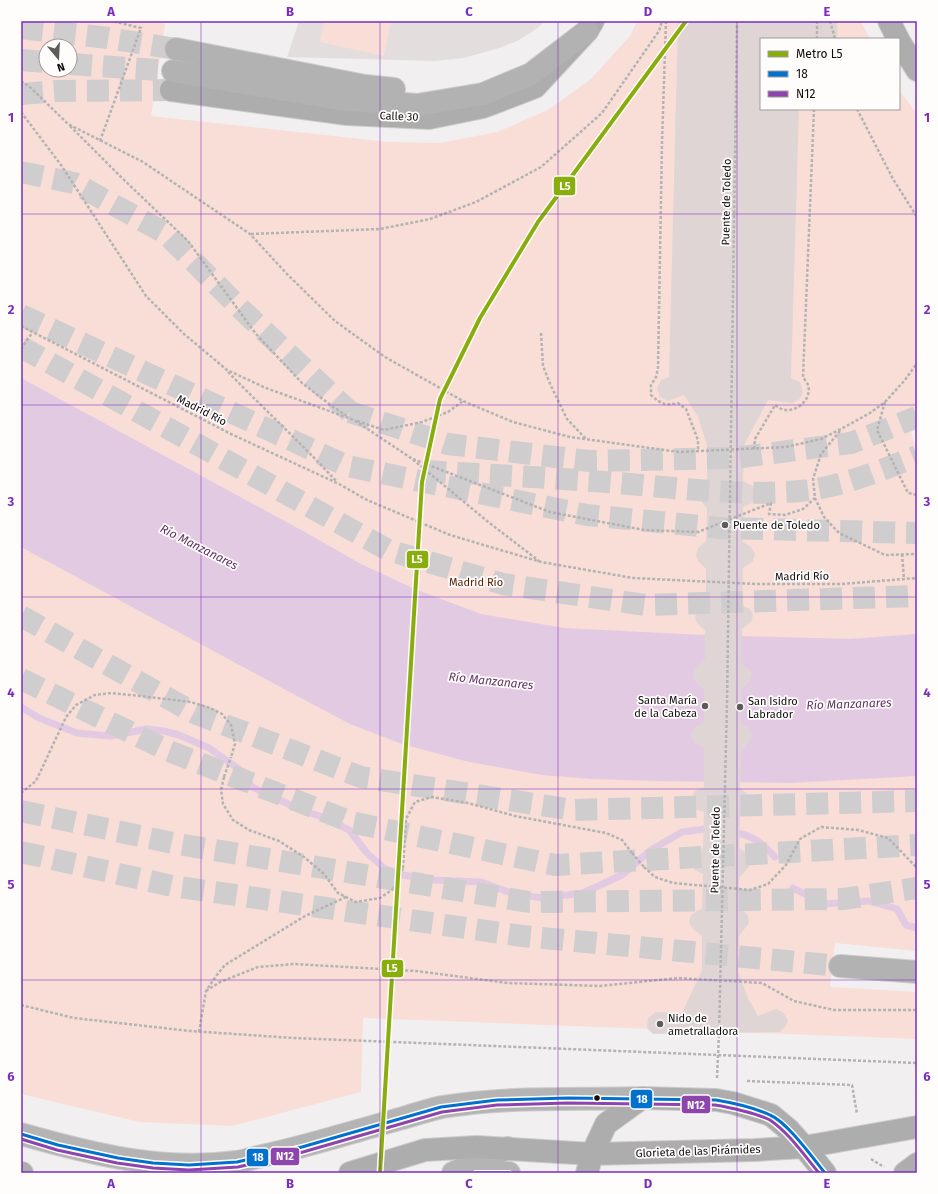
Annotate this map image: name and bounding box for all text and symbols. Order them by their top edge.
text: A [106,4,115,19]
text: B [286,4,294,19]
text: C [465,4,473,19]
text: D [644,4,653,19]
text: E [824,4,831,19]
north arrow [38,38,78,78]
legend [760,38,900,110]
text: Metro L5 [796,47,843,61]
text: N [55,60,66,74]
text: 18 [796,67,808,81]
text: N12 [796,87,815,101]
street label: Calle 30 [379,109,419,124]
text: 1 [8,110,14,125]
text: 1 [924,110,930,125]
street label: Puente de Toledo [719,158,734,246]
line badge: L5 [553,176,576,196]
text: L5 [559,180,571,193]
text: 2 [8,302,15,317]
text: 2 [924,302,931,317]
street label: Madrid Río [175,392,229,429]
text: 3 [7,494,15,509]
text: 3 [923,494,931,509]
place label: Puente de Toledo [733,519,820,532]
marker: Puente de Toledo [720,520,730,530]
water label: Río Manzanares [158,521,241,573]
line badge: L5 [406,550,429,569]
text: L5 [411,553,423,566]
street label: Madrid Río [775,570,829,583]
park label: Madrid Río [449,576,503,589]
water label: Río Manzanares [448,670,535,692]
text: 4 [7,685,15,700]
text: 4 [923,685,931,700]
place label: Santa María de la Cabeza [634,694,697,720]
place label: San Isidro Labrador [748,695,798,721]
water label: Río Manzanares [806,695,892,712]
marker: Santa María de la Cabeza [700,701,710,711]
marker: San Isidro Labrador [735,702,745,712]
street label: Puente de Toledo [708,806,723,894]
text: 5 [8,877,15,892]
text: 5 [924,877,931,892]
line badge: L5 [381,959,404,978]
text: L5 [386,962,398,975]
place label: Nido de ametralladora [668,1012,738,1038]
marker: Nido de ametralladora [655,1019,665,1029]
text: 6 [7,1069,15,1084]
text: 6 [923,1069,931,1084]
line badge: 18 [630,1089,653,1109]
unlabelled marker [592,1093,602,1103]
text: 18 [636,1093,648,1106]
line badge: N12 [681,1095,711,1114]
text: N12 [687,1099,705,1112]
street label: Glorieta de las Pirámides [635,1143,761,1160]
line badge: N12 [270,1147,300,1166]
line badge: 18 [246,1148,269,1167]
text: N12 [276,1150,294,1163]
text: 18 [252,1151,264,1164]
text: A [106,1176,115,1191]
text: B [286,1176,294,1191]
text: C [465,1176,473,1191]
text: D [644,1176,653,1191]
text: E [824,1176,831,1191]

